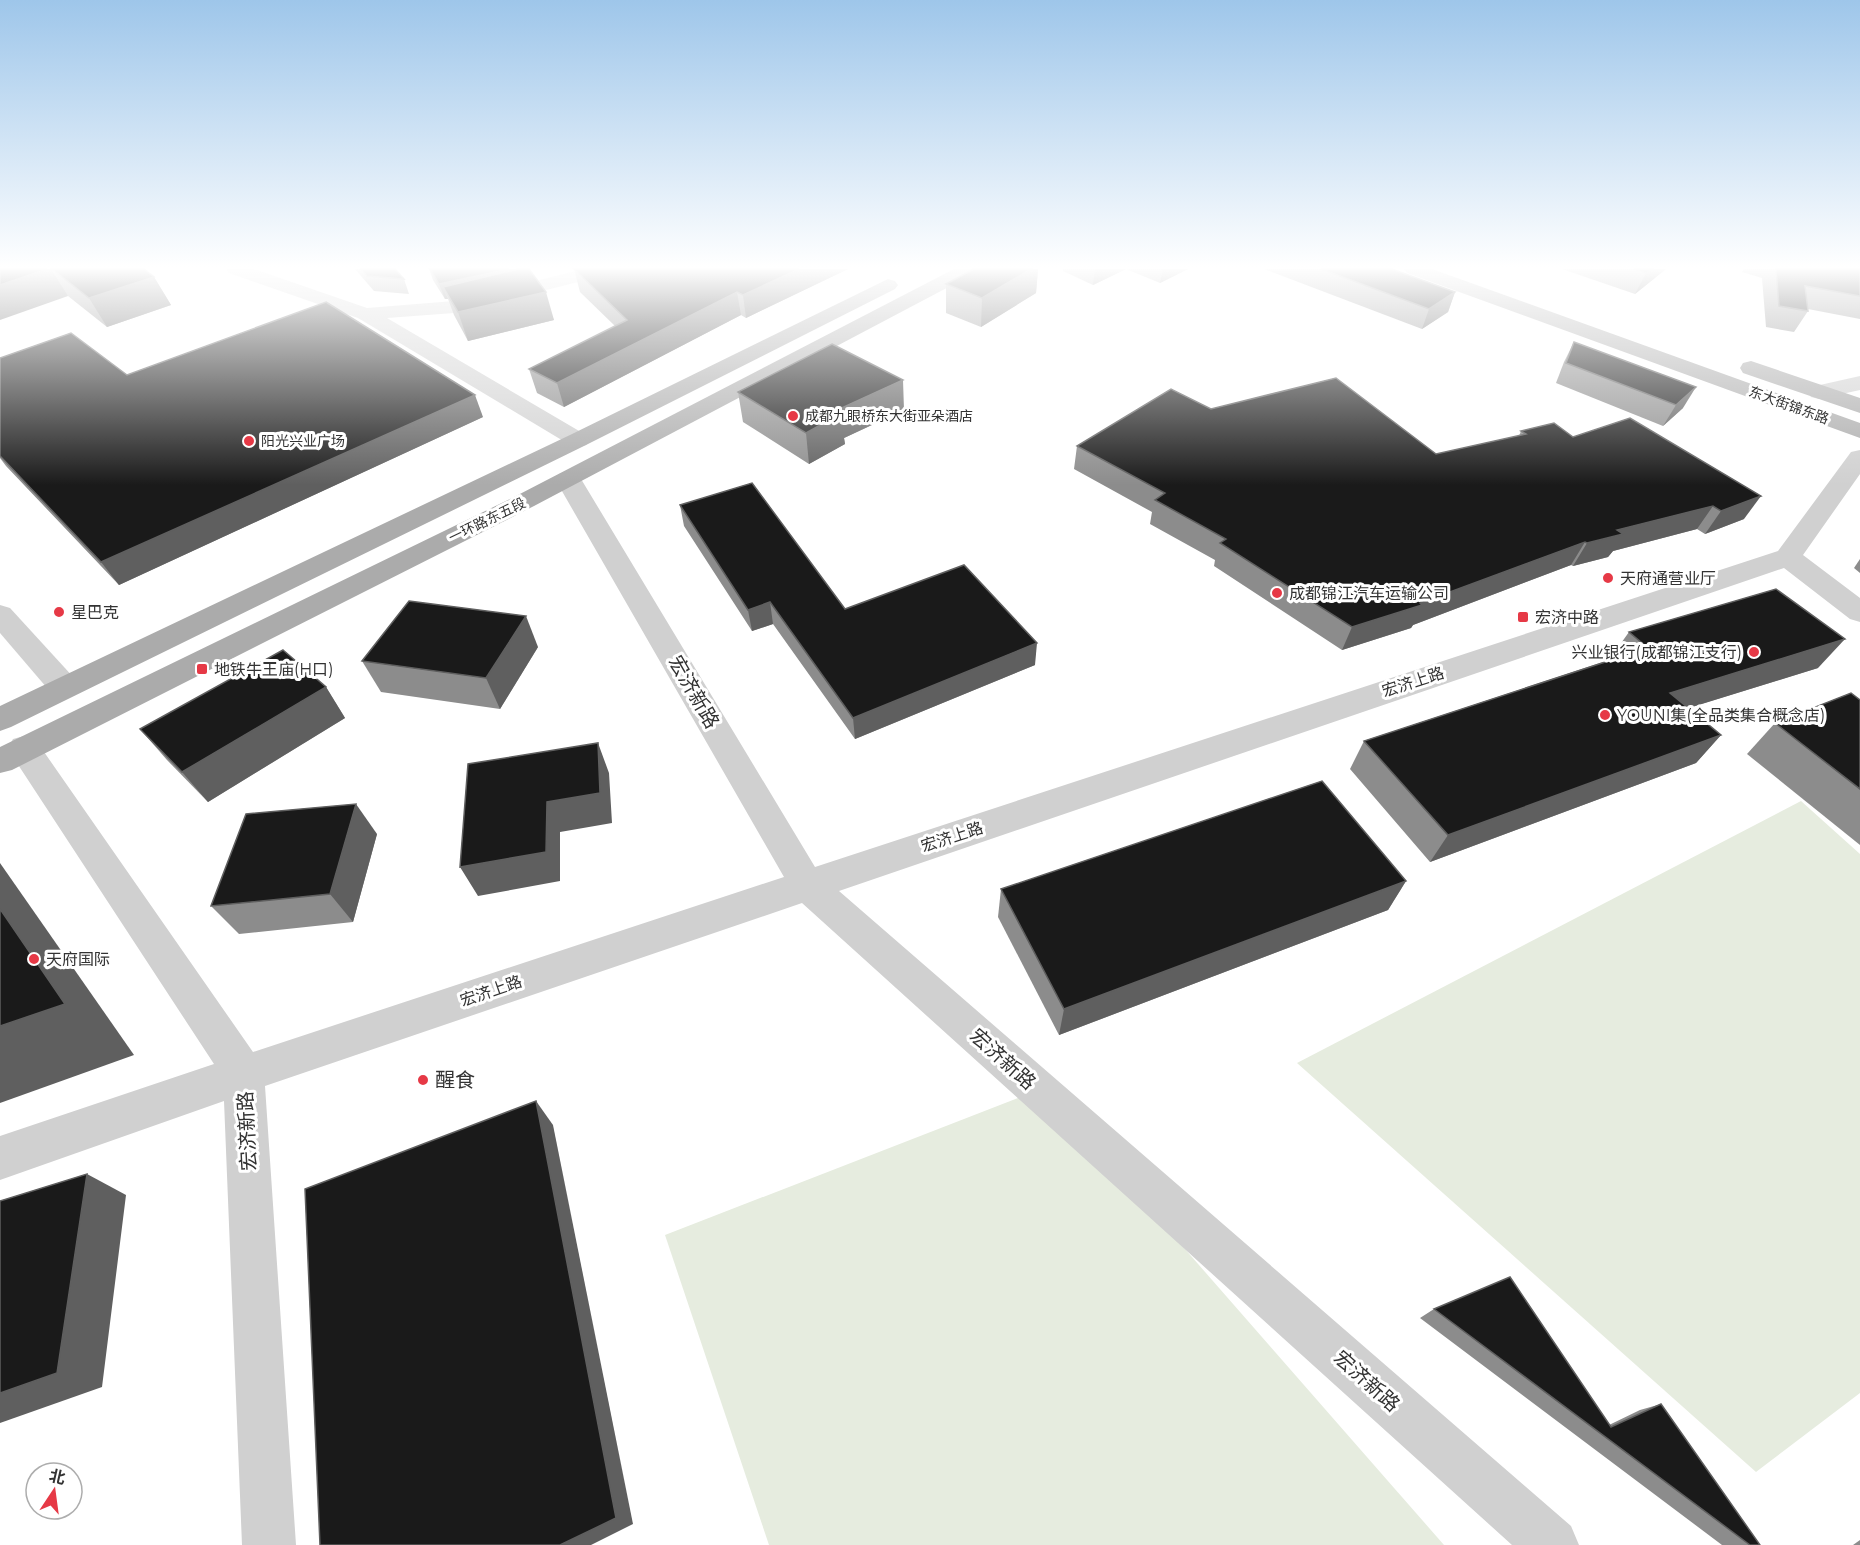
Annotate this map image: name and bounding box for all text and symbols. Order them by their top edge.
street label: 东大街锦东路 [1746,382,1832,428]
place label: 成都九眼桥东大街亚朵酒店 [805,407,973,425]
marker: 成都九眼桥东大街亚朵酒店 [786,409,800,423]
place label: 阳光兴业广场 [261,432,345,450]
marker: 阳光兴业广场 [242,434,256,448]
street label: 一环路东五段 [445,493,529,547]
place label: 天府通营业厅 [1620,569,1716,588]
marker: 天府通营业厅 [1601,571,1615,585]
place label: 成都锦江汽车运输公司 [1289,584,1449,603]
marker: 成都锦江汽车运输公司 [1270,586,1284,600]
place label: 星巴克 [71,603,119,622]
marker: 星巴克 [52,605,66,619]
place label: 宏济中路 [1535,608,1599,627]
marker: 宏济中路 [1516,610,1530,624]
place label: 兴业银行(成都锦江支行) [1571,643,1742,662]
marker: 兴业银行(成都锦江支行) [1747,645,1761,659]
street label: 宏济新路 [664,651,724,733]
place label: 地铁牛王庙(H口) [214,660,334,679]
marker: 地铁牛王庙(H口) [195,662,209,676]
street label: 宏济上路 [1380,663,1446,701]
place label: YOUNI集(全品类集合概念店) [1617,706,1825,725]
marker: YOUNI集(全品类集合概念店) [1598,708,1612,722]
street label: 宏济上路 [919,818,985,856]
place label: 天府国际 [46,950,110,969]
marker: 天府国际 [27,952,41,966]
street label: 宏济上路 [458,972,524,1010]
street label: 宏济新路 [965,1023,1041,1095]
place label: 醒食 [435,1068,475,1092]
marker: 醒食 [416,1073,430,1087]
street label: 宏济新路 [233,1090,261,1172]
street label: 宏济新路 [1329,1345,1405,1417]
north arrow [24,1461,84,1521]
text: 北 [47,1466,67,1488]

